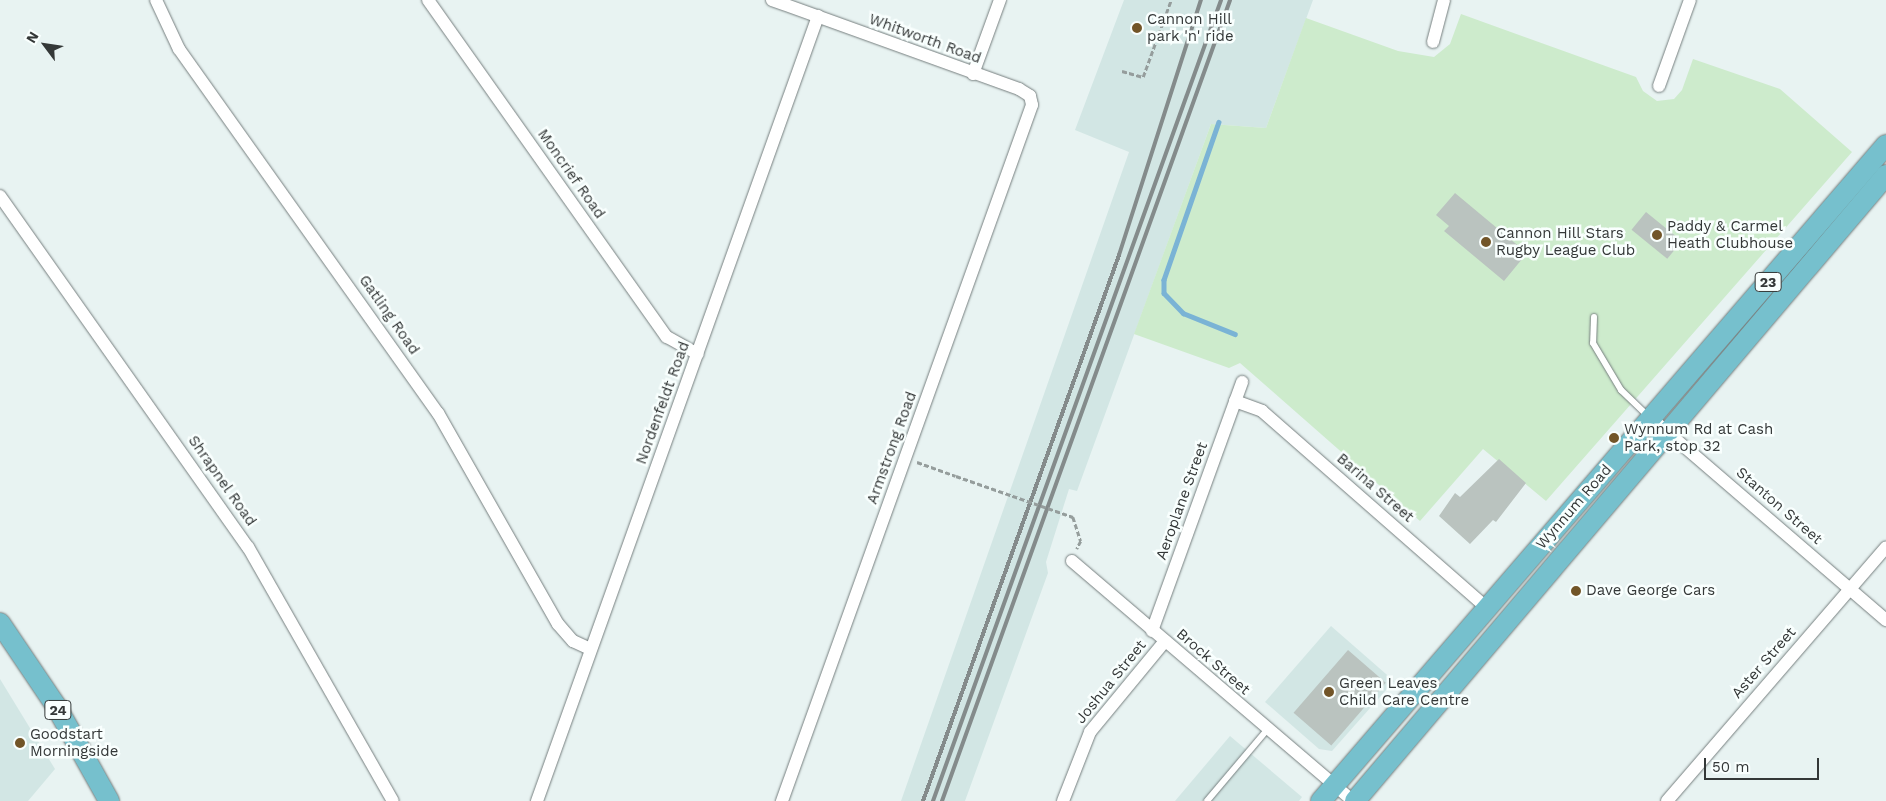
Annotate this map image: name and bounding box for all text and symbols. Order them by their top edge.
street label: Whitworth Road [866,10,984,68]
place label: Cannon Hill park 'n' ride [1147,10,1234,45]
north arrow [20,20,70,70]
marker: Cannon Hill park 'n' ride [1131,22,1143,34]
text: N [23,29,42,46]
street label: Moncrief Road [533,126,609,222]
place label: Paddy & Carmel Heath Clubhouse [1667,217,1793,252]
place label: Cannon Hill Stars Rugby League Club [1496,224,1636,259]
marker: Paddy & Carmel Heath Clubhouse [1651,229,1663,241]
marker: Cannon Hill Stars Rugby League Club [1480,236,1492,248]
road number: 23 [1754,270,1782,294]
street label: Gatling Road [355,272,423,358]
street label: Nordenfeldt Road [632,339,694,467]
street label: Armstrong Road [863,389,921,507]
place label: Wynnum Rd at Cash Park, stop 32 [1624,420,1773,455]
street label: Shrapnel Road [184,432,260,530]
marker: Wynnum Rd at Cash Park, stop 32 [1608,432,1620,444]
street label: Aeroplane Street [1152,440,1212,562]
street label: Barina Street [1333,450,1417,526]
street label: Wynnum Road [1532,461,1616,553]
street label: Stanton Street [1732,464,1826,548]
place label: Dave George Cars [1586,582,1715,600]
marker: Dave George Cars [1570,585,1582,597]
street label: Aster Street [1728,623,1800,703]
street label: Brock Street [1172,625,1254,699]
street label: Joshua Street [1072,636,1150,728]
place label: Green Leaves Child Care Centre [1339,674,1469,709]
marker: Green Leaves Child Care Centre [1323,686,1335,698]
road number: 24 [44,698,72,722]
place label: Goodstart Morningside [30,725,118,760]
marker: Goodstart Morningside [14,737,26,749]
scale bar [1706,748,1821,780]
text: 50 m [1712,758,1749,776]

